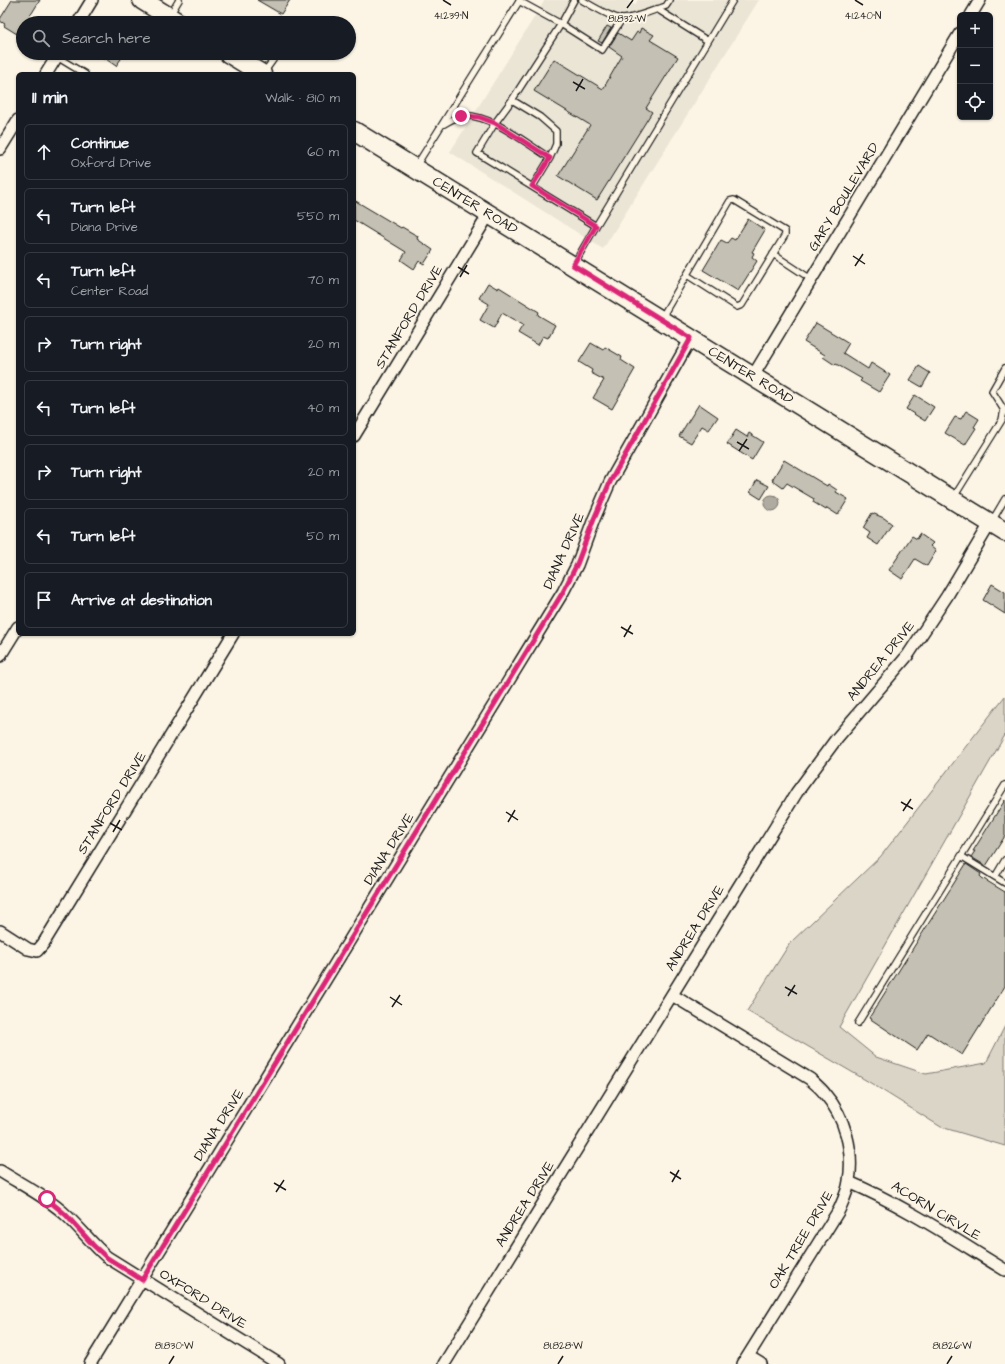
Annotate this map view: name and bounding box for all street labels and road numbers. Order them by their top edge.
street label: GARY BOULEVARD [804,139,884,255]
street label: CENTER ROAD [428,172,521,239]
street label: STANFORD DRIVE [370,261,448,372]
street label: CENTER ROAD [704,341,797,409]
street label: DIANA DRIVE [538,509,590,592]
street label: ANDREA DRIVE [842,616,920,705]
street label: STANFORD DRIVE [72,747,152,858]
street label: DIANA DRIVE [359,808,420,889]
street label: ANDREA DRIVE [661,881,730,975]
street label: DIANA DRIVE [189,1084,250,1165]
street label: ANDREA DRIVE [491,1157,560,1251]
street label: ACORN CIRVLE [887,1176,985,1246]
street label: OAK TREE DRIVE [764,1186,839,1293]
street label: OXFORD DRIVE [155,1264,251,1334]

